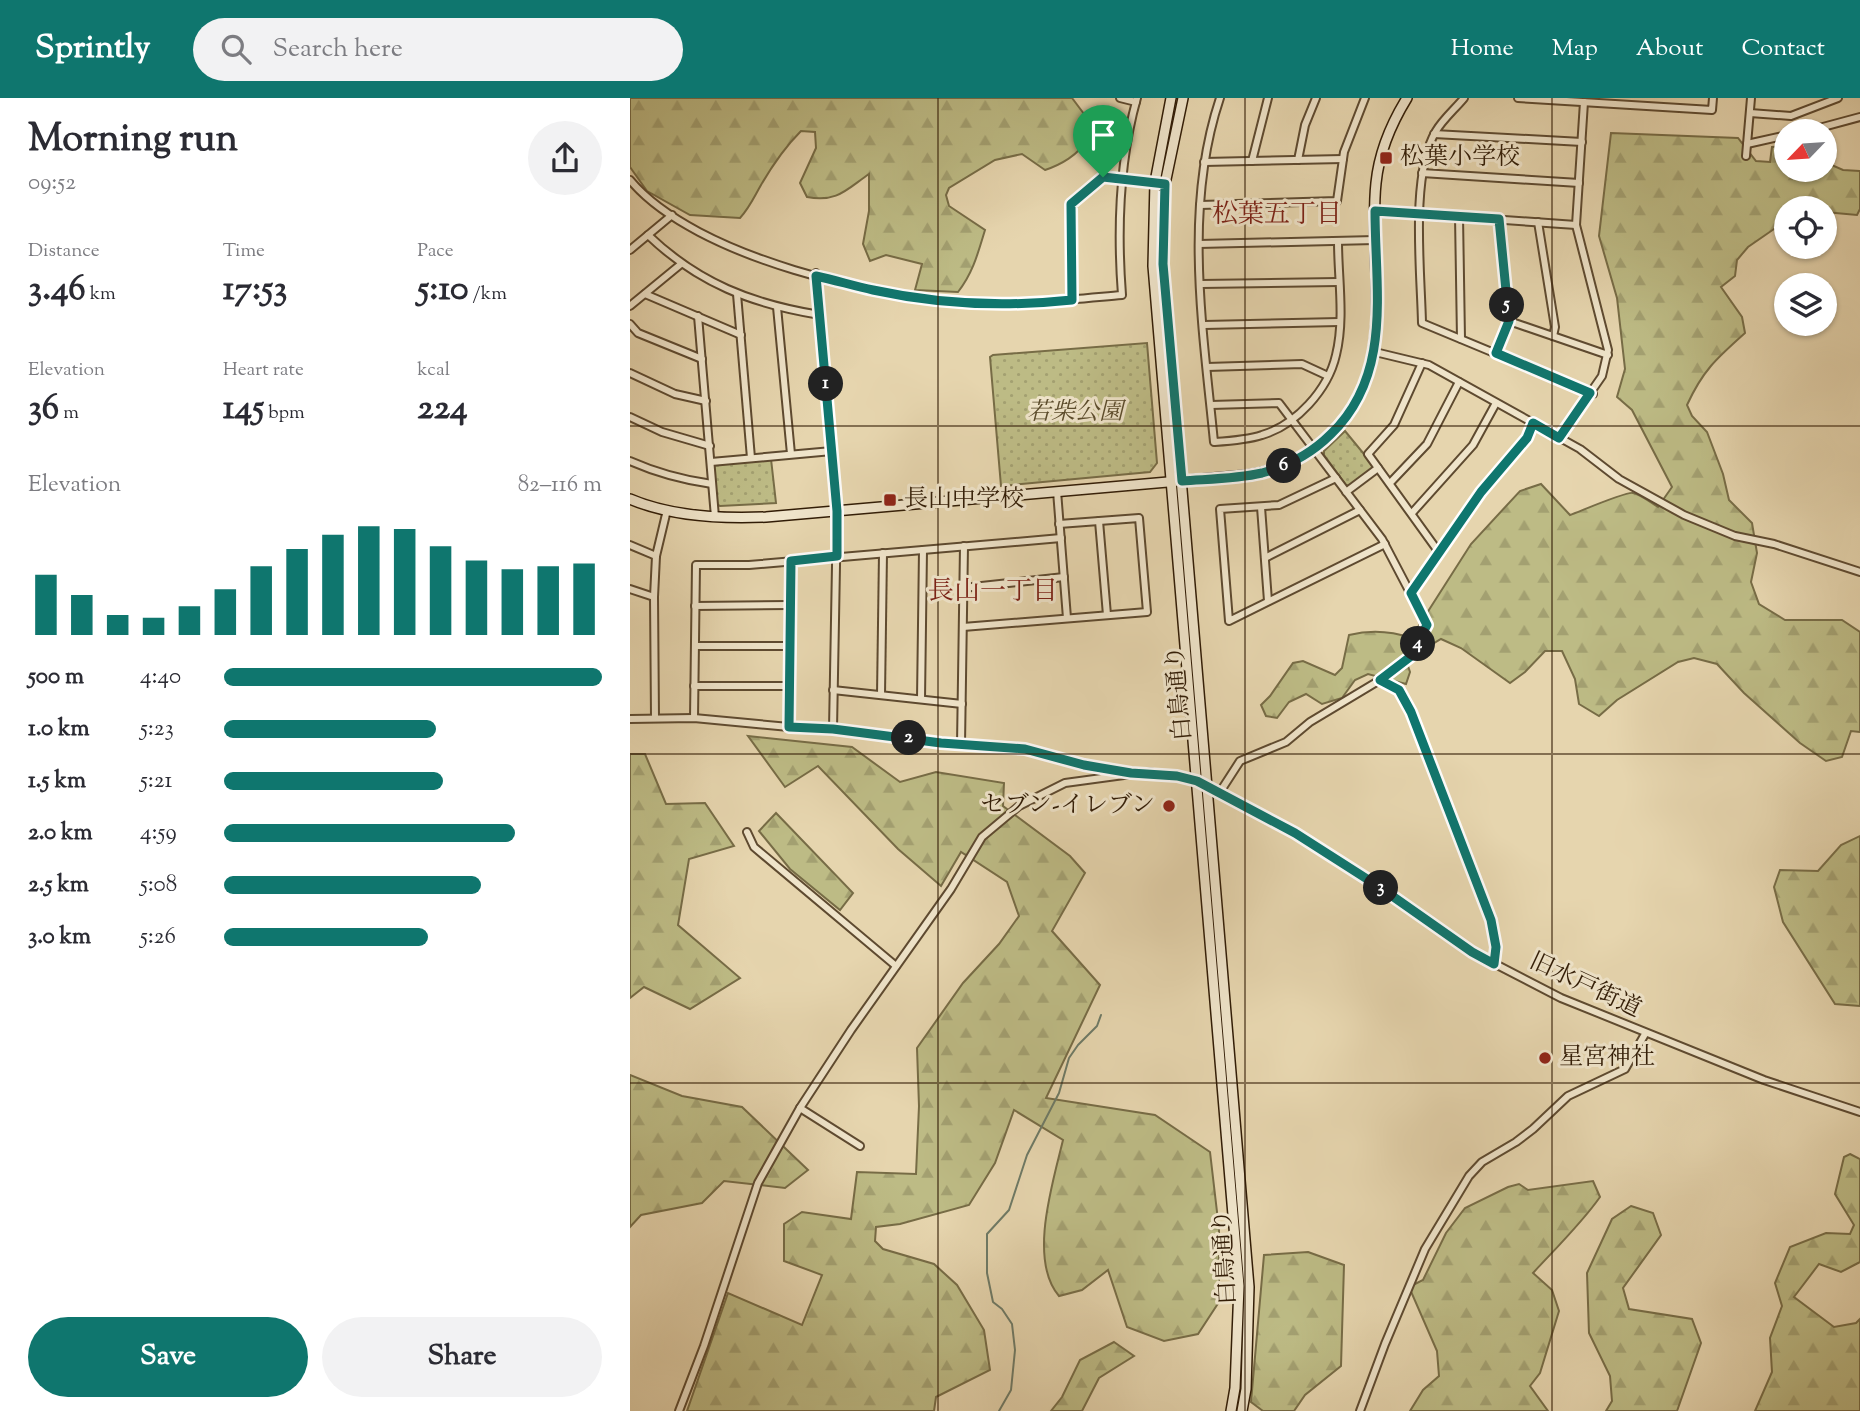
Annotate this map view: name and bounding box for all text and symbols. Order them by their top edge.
search box [193,18,683,81]
text: Sprintly [35,25,151,73]
icon: search [217,30,255,68]
text: Search here [273,31,403,68]
text: Home [1451,32,1514,66]
text: Map [1552,32,1598,66]
text: About [1636,32,1703,66]
text: Contact [1741,32,1825,66]
pin [1073,105,1133,177]
text: Morning run [28,114,238,168]
icon: arrive [1084,116,1122,154]
north arrow [1774,119,1838,182]
map controls [1774,119,1837,336]
button: share [528,121,602,195]
place label: 松葉小学校 [1400,141,1520,175]
marker: 松葉小学校 [1378,150,1394,166]
text: 09:52 [28,167,76,200]
button: locate [1774,196,1837,259]
district label: 松葉五丁目 [1212,197,1342,234]
text: Distance [28,238,100,265]
text: Time [223,238,265,265]
text: Pace [417,238,454,265]
text: 3.46 [28,265,86,316]
text: 17:53 [223,265,287,316]
text: 5:10 [417,265,468,316]
button: layers [1774,273,1837,336]
text: km [86,281,116,308]
text: /km [468,281,507,308]
pin: 5 [1490,288,1524,322]
text: 5 [1503,291,1510,318]
text: Elevation [28,357,105,384]
text: Heart rate [223,357,304,384]
text: kcal [417,357,450,384]
pin: 1 [808,366,844,402]
text: 1 [822,370,829,397]
text: 36 [28,384,59,435]
text: 145 [223,384,264,435]
text: 224 [417,384,468,435]
park label: 若柴公園 [1027,396,1127,430]
text: m [59,400,79,427]
text: bpm [264,400,305,427]
pin: 6 [1266,448,1302,484]
text: 6 [1279,452,1288,479]
text: Elevation [28,469,121,502]
text: 82–116 m [518,469,602,502]
place label: 長山中学校 [904,483,1024,517]
marker: 長山中学校 [882,492,898,508]
district label: 長山一丁目 [928,574,1058,611]
pin: 4 [1400,626,1436,662]
text: 4 [1413,630,1422,657]
street label: 白鳥通り [1159,644,1201,742]
text: 500 m [28,661,84,694]
text: 4:40 [140,661,181,694]
text: 1.0 km [28,713,90,746]
text: 5:23 [140,713,174,746]
pin: 2 [892,720,926,756]
text: 2 [904,724,913,751]
text: 1.5 km [28,765,86,798]
text: 5:21 [140,765,172,798]
place label: セブン-イレブン [981,789,1155,823]
marker: セブン-イレブン [1161,798,1177,814]
text: 2.0 km [28,817,93,850]
text: 4:59 [140,817,177,850]
text: 2.5 km [28,869,89,902]
text: 5:08 [140,869,177,902]
pin: 3 [1364,870,1398,906]
text: 3 [1377,874,1384,901]
text: 3.0 km [28,921,91,954]
text: 5:26 [140,921,176,954]
street label: 旧水戸街道 [1523,945,1647,1027]
place label: 星宮神社 [1559,1041,1655,1075]
marker: 星宮神社 [1537,1050,1553,1066]
street label: 白鳥通り [1207,1208,1245,1306]
button: Save [28,1317,308,1397]
button: Share [322,1317,602,1397]

